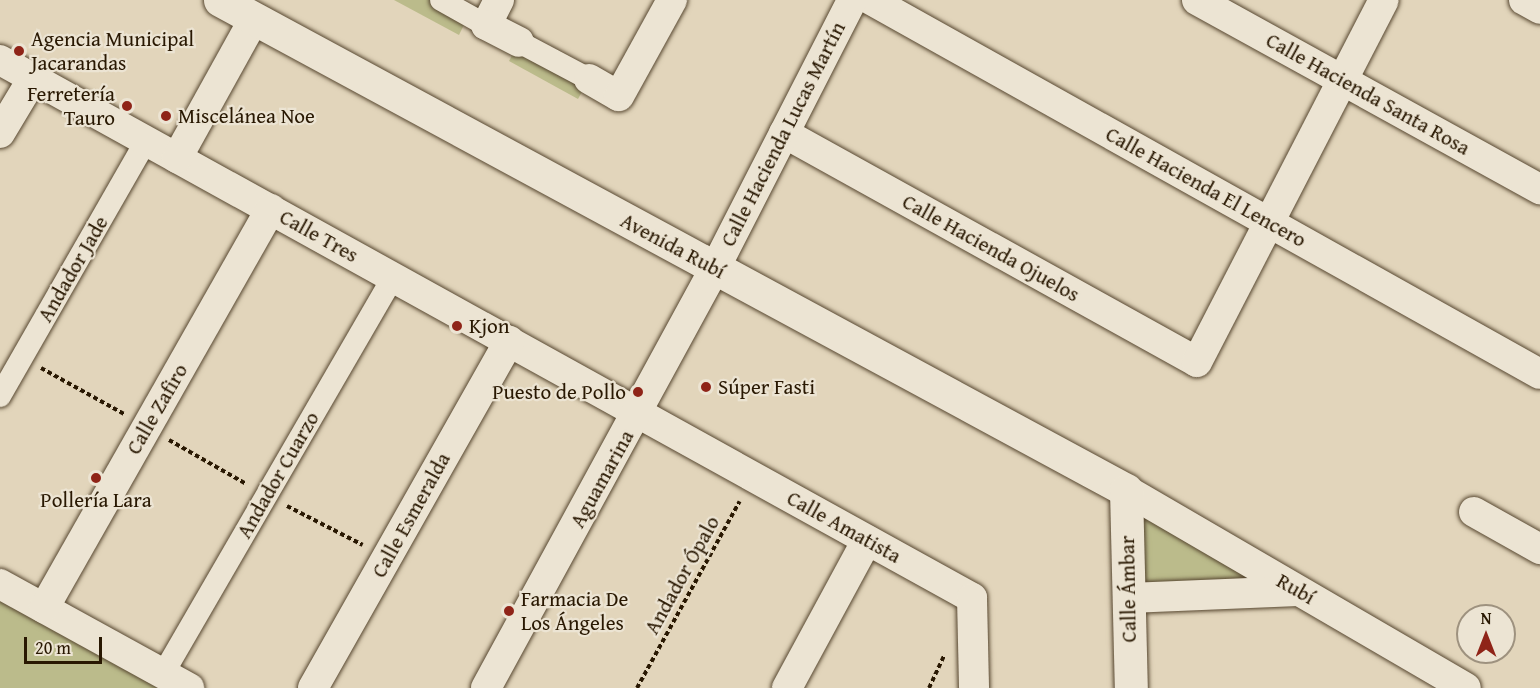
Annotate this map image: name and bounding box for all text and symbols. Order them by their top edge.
street label: Calle Hacienda Lucas Martín [715,17,851,251]
place label: Agencia Municipal Jacarandas [31,26,194,76]
street label: Calle Hacienda Santa Rosa [1262,27,1474,161]
marker: Agencia Municipal Jacarandas [12,44,26,58]
place label: Ferretería Tauro [27,81,115,131]
marker: Ferretería Tauro [120,99,134,113]
place label: Miscelánea Noe [178,103,315,129]
marker: Miscelánea Noe [159,109,173,123]
street label: Calle Hacienda El Lencero [1101,121,1311,253]
street label: Calle Hacienda Ojuelos [898,189,1084,307]
street label: Calle Tres [275,204,363,268]
street label: Avenida Rubí [616,208,730,284]
street label: Andador Jade [32,211,114,327]
place label: Kjon [469,313,510,339]
marker: Kjon [450,319,464,333]
street label: Calle Zafiro [121,359,193,459]
place label: Súper Fasti [718,374,815,400]
place label: Puesto de Pollo [492,379,626,405]
marker: Súper Fasti [699,380,713,394]
marker: Puesto de Pollo [631,385,645,399]
street label: Andador Cuarzo [232,407,324,543]
street label: Aguamarina [565,426,639,532]
street label: Calle Esmeralda [366,448,456,582]
marker: Pollería Lara [89,471,103,485]
street label: Calle Amatista [783,485,905,569]
place label: Pollería Lara [40,487,152,513]
street label: Andador Ópalo [639,511,725,639]
street label: Calle Ámbar [1114,535,1142,643]
street label: Rubí [1272,568,1320,610]
place label: Farmacia De Los Ángeles [521,586,628,636]
marker: Farmacia De Los Ángeles [502,604,516,618]
north arrow [1456,604,1516,664]
text: N [1481,606,1491,630]
scale bar [27,625,105,663]
text: 20 m [35,634,71,661]

